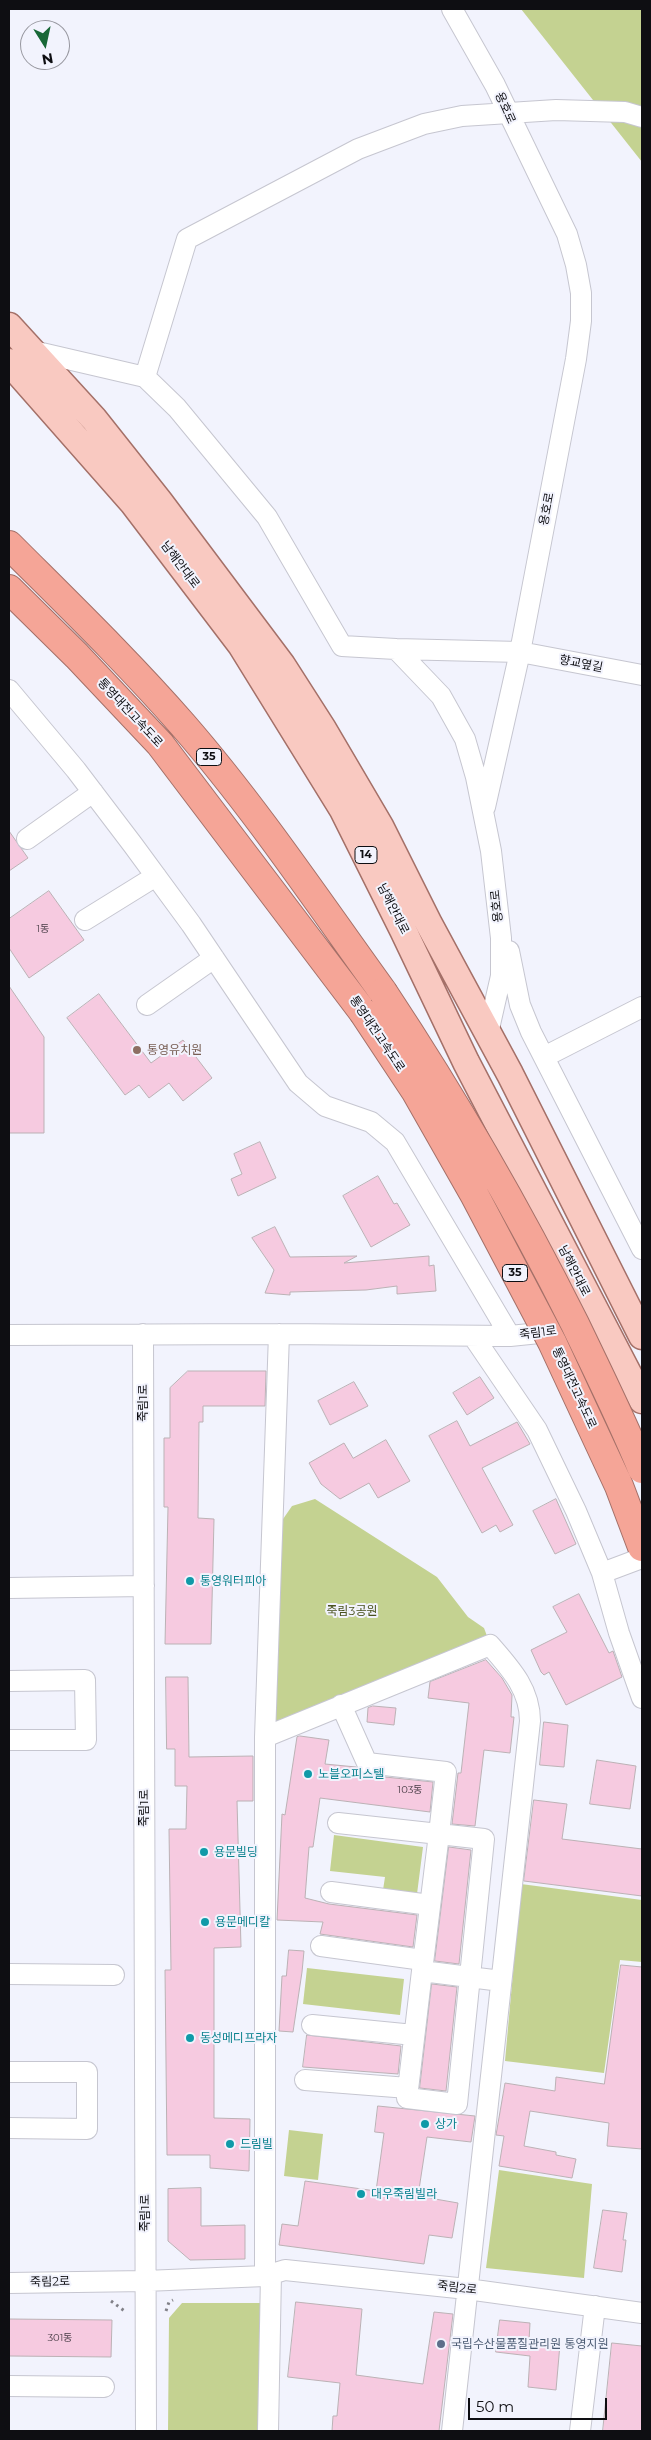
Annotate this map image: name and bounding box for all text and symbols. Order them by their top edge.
north arrow [20,20,70,70]
text: N [40,49,55,69]
street label: 용호로 [492,90,518,126]
street label: 용호로 [537,491,557,527]
street label: 남해안대로 [158,539,202,591]
street label: 향교옆길 [558,653,604,675]
street label: 통영대전고속도로 [95,676,165,750]
road number: 35 [196,749,222,766]
road number: 14 [355,846,377,864]
street label: 남해안대로 [374,881,412,937]
street label: 용호로 [488,889,506,923]
house number: 1동 [37,923,49,935]
street label: 통영대전고속도로 [346,993,408,1075]
place label: 통영유치원 [147,1043,202,1057]
marker: 통영유치원 [131,1044,143,1056]
street label: 남해안대로 [555,1243,593,1299]
road number: 35 [502,1264,528,1282]
street label: 죽림1로 [519,1324,557,1342]
street label: 통영대전고속도로 [549,1345,599,1431]
street label: 죽림1로 [136,1384,150,1422]
place label: 통영워터피아 [200,1574,266,1588]
marker: 통영워터피아 [184,1575,196,1587]
park label: 죽림3공원 [327,1604,377,1618]
place label: 노블오피스텔 [318,1767,384,1781]
marker: 노블오피스텔 [302,1768,314,1780]
house number: 103동 [398,1784,422,1796]
street label: 죽림1로 [137,1789,151,1827]
place label: 용문빌딩 [214,1845,258,1859]
marker: 용문빌딩 [198,1846,210,1858]
place label: 용문메디칼 [215,1915,270,1929]
marker: 용문메디칼 [199,1916,211,1928]
place label: 동성메디프라자 [200,2031,277,2045]
marker: 동성메디프라자 [184,2032,196,2044]
place label: 상가 [435,2117,457,2131]
marker: 상가 [419,2118,431,2130]
place label: 드림빌 [240,2137,273,2151]
marker: 드림빌 [224,2138,236,2150]
place label: 대우죽림빌라 [371,2187,437,2201]
marker: 대우죽림빌라 [355,2188,367,2200]
street label: 죽림1로 [138,2194,152,2232]
street label: 죽림2로 [30,2274,70,2290]
street label: 죽림2로 [436,2278,478,2298]
house number: 301동 [47,2332,73,2344]
place label: 국립수산물품질관리원 통영지원 [451,2337,609,2351]
marker: 국립수산물품질관리원 통영지원 [435,2338,447,2350]
scale bar [471,2388,610,2420]
text: 50 m [476,2397,514,2416]

